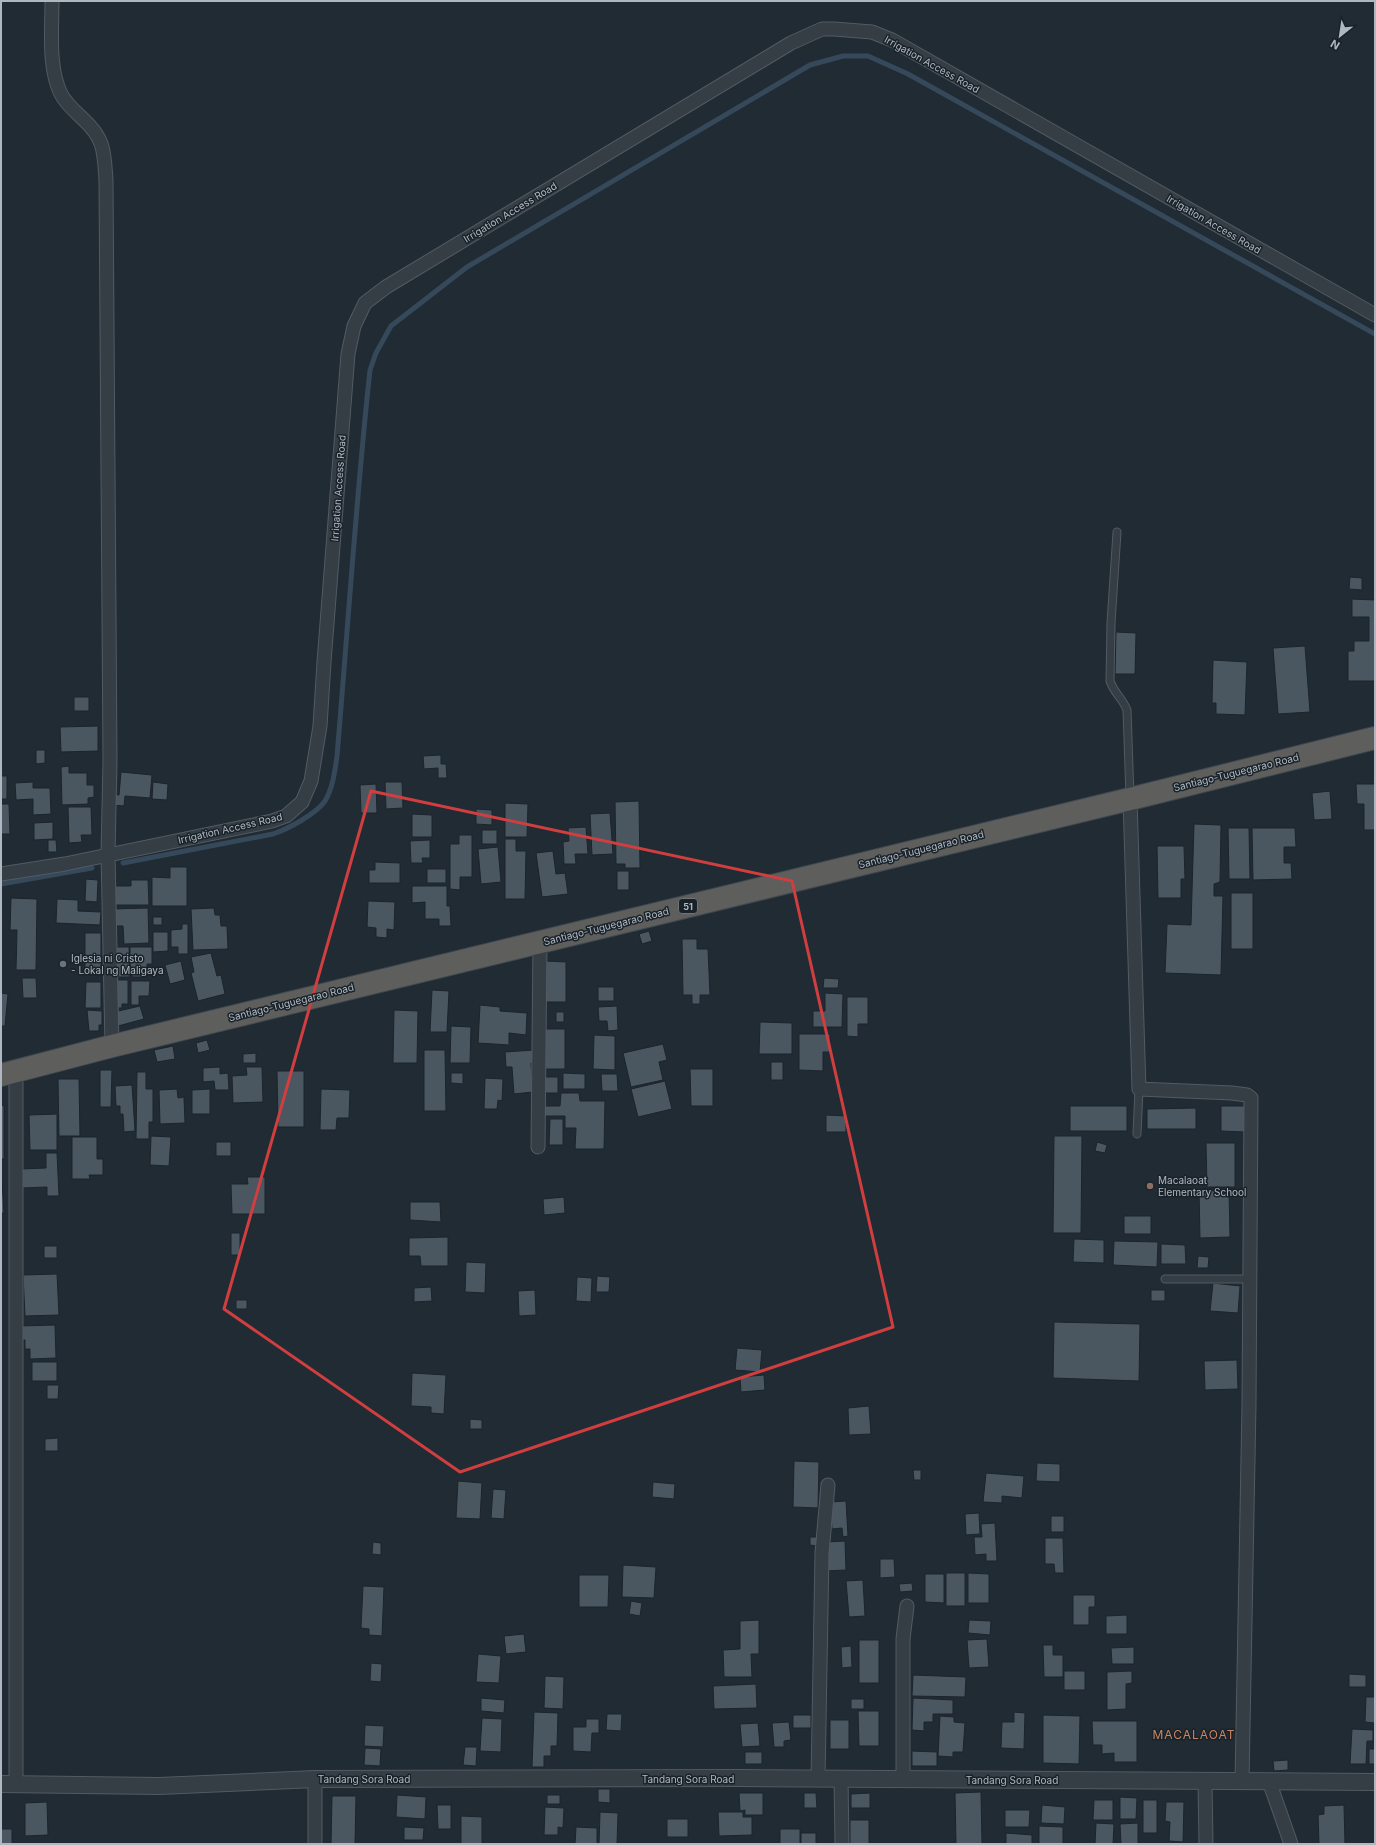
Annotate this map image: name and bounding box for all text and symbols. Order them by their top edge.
north arrow [1320,16,1360,56]
street label: Irrigation Access Road [882,33,982,95]
text: N [1328,37,1342,53]
street label: Irrigation Access Road [461,179,559,245]
street label: Irrigation Access Road [1165,192,1263,256]
street label: Irrigation Access Road [328,434,348,542]
street label: Santiago-Tuguegarao Road [1172,751,1300,793]
street label: Irrigation Access Road [177,810,283,846]
street label: Santiago-Tuguegarao Road [857,828,985,870]
road number: 51 [679,899,697,913]
street label: Santiago-Tuguegarao Road [542,905,670,947]
place label: Iglesia ni Cristo - Lokal ng Maligaya [71,952,164,976]
marker: Iglesia ni Cristo - Lokal ng Maligaya [58,959,68,969]
street label: Santiago-Tuguegarao Road [227,981,355,1023]
place label: Macalaoat Elementary School [1158,1174,1247,1198]
marker: Macalaoat Elementary School [1145,1181,1155,1191]
district label: MACALAOAT [1153,1727,1235,1742]
street label: Tandang Sora Road [318,1773,410,1785]
street label: Tandang Sora Road [642,1773,734,1785]
street label: Tandang Sora Road [966,1774,1058,1786]

